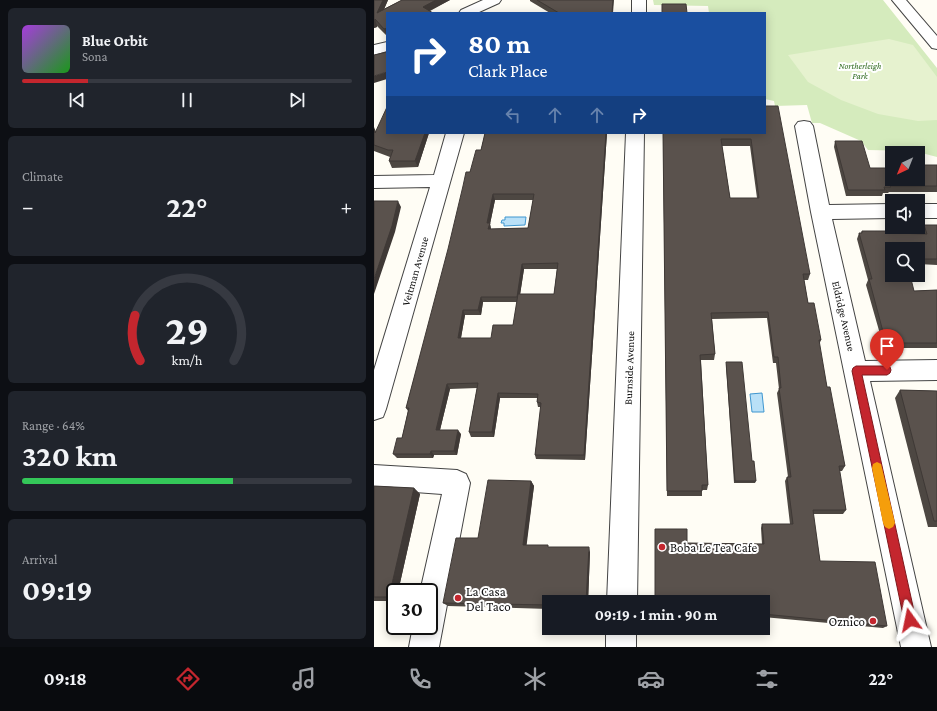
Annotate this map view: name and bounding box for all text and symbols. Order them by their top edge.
icon: right [402,28,454,80]
text: 80 m [468,28,530,59]
text: Blue Orbit [82,33,148,49]
text: Sona [82,49,108,64]
text: Clark Place [468,61,547,81]
park label: Northerleigh Park [839,61,882,81]
icon: previous [66,89,88,111]
icon: pause [176,89,198,111]
icon: next [286,89,308,111]
icon: left [502,104,524,126]
icon: ahead [544,104,566,126]
icon: ahead [586,104,608,126]
icon: right [628,104,650,126]
north arrow [885,146,925,186]
map controls [885,146,925,282]
text: Climate [22,169,63,184]
text: 22° [166,190,208,223]
text: − [22,194,34,219]
text: + [340,194,352,219]
button: sound [885,194,925,234]
street label: Veltman Avenue [399,235,431,307]
button: search [885,242,925,282]
street label: Eldridge Avenue [829,280,858,353]
text: 29 [165,307,209,353]
pin [870,329,904,370]
street label: Burnside Avenue [622,331,636,405]
icon: arrive [876,335,898,357]
text: km/h [172,352,203,368]
text: Range · 64% [22,418,85,433]
text: 320 km [22,439,117,472]
place label: Boba Le Tea Cafe [670,540,757,555]
marker: Boba Le Tea Cafe [657,542,667,552]
text: Arrival [22,552,57,567]
text: 09:19 [22,573,93,606]
speed limit sign: 30 [386,583,438,635]
place label: La Casa Del Taco [466,584,511,614]
marker: La Casa Del Taco [453,593,463,603]
position arrow [889,599,931,641]
text: 09:19 · 1 min · 90 m [595,607,717,623]
place label: Oznico [829,614,865,629]
marker: Oznico [868,616,878,626]
icon: directions [174,665,202,693]
icon: music [290,665,318,693]
icon: phone [406,665,434,693]
icon: climate [521,665,549,693]
icon: car [637,665,665,693]
icon: filters [753,665,781,693]
text: 09:18 [44,669,87,689]
text: 22° [868,669,893,689]

